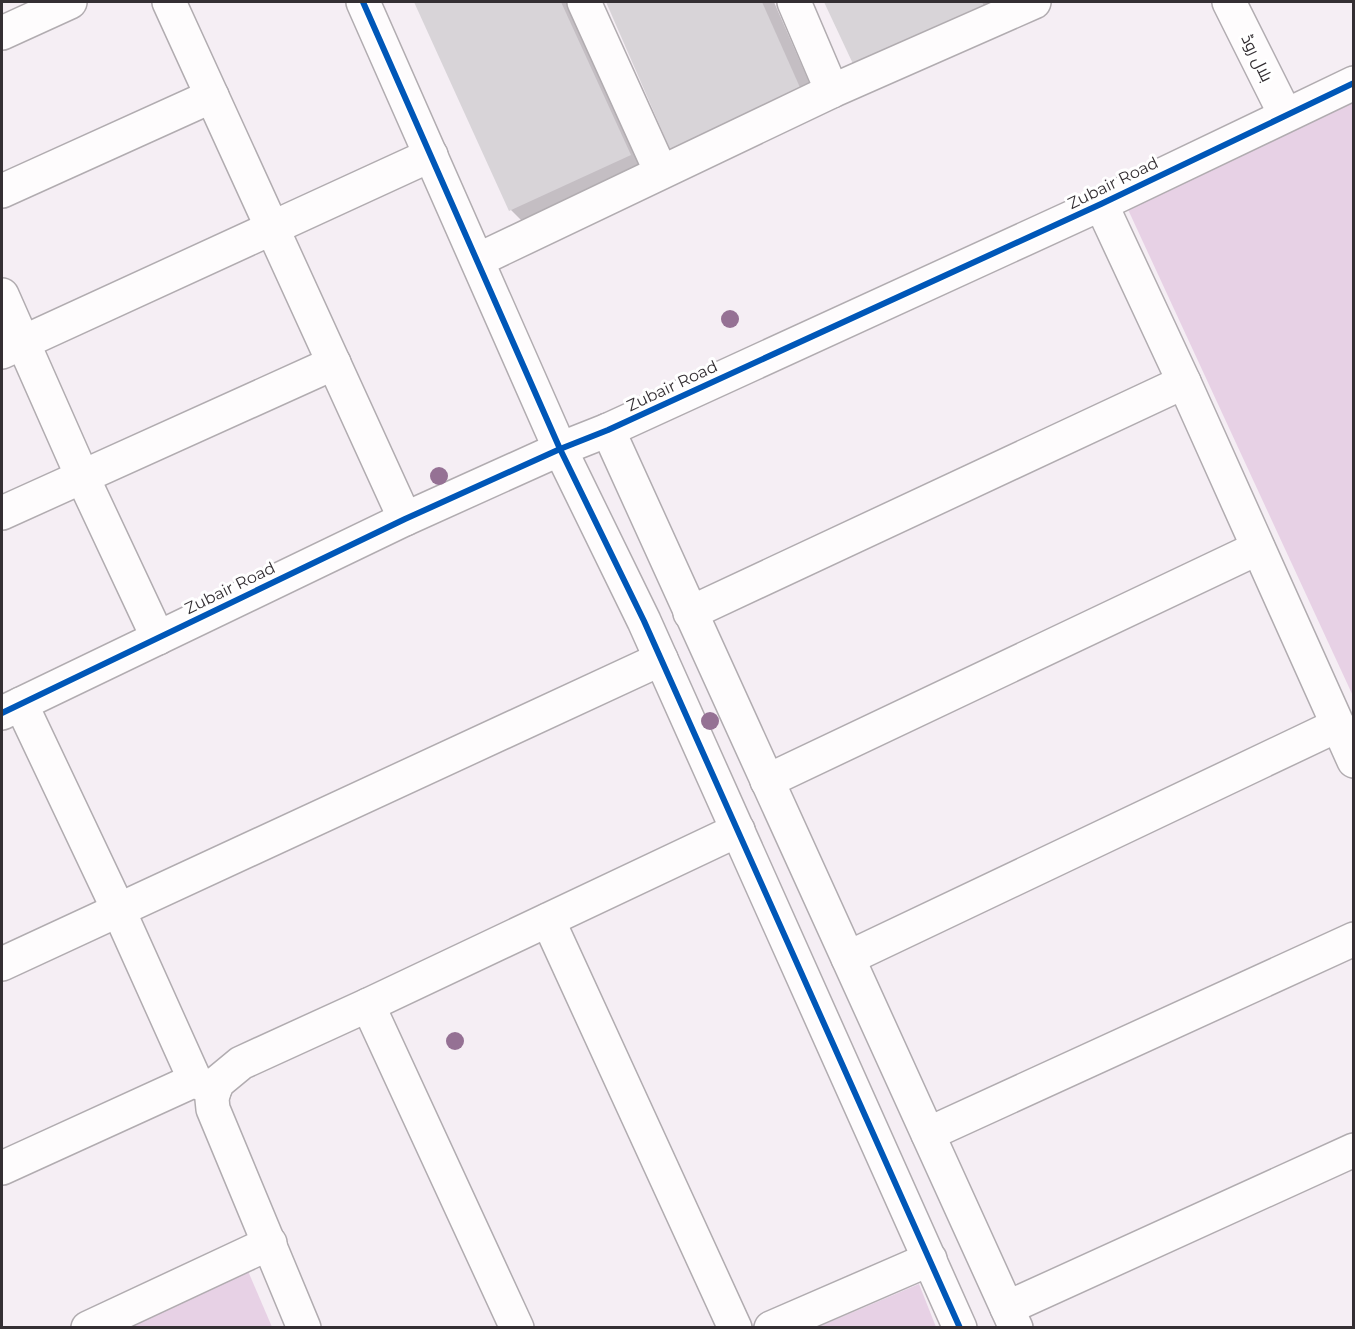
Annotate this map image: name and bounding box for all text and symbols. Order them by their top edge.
street label: بلال روڈ [1236,31,1277,85]
street label: Zubair Road [1065,153,1161,213]
street label: Zubair Road [624,357,720,415]
street label: Zubair Road [182,558,278,618]

